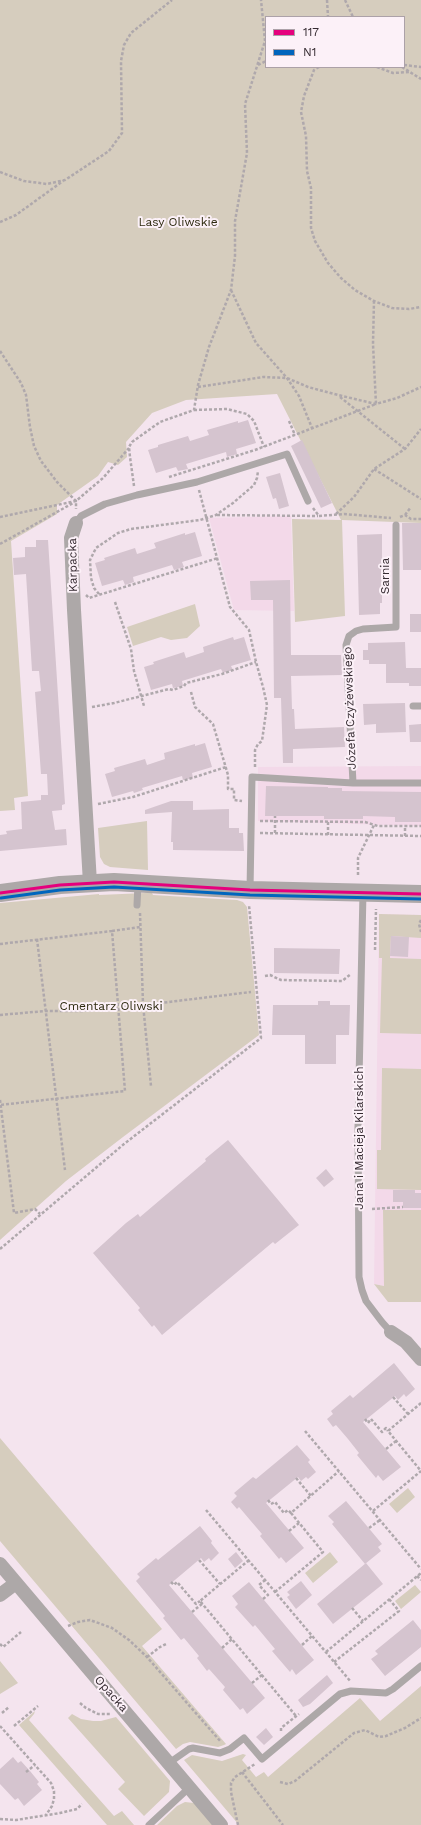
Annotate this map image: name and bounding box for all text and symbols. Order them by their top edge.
legend [265,16,405,68]
text: 117 [303,25,319,39]
text: N1 [303,45,317,59]
park label: Lasy Oliwskie [138,215,218,229]
street label: Karpacka [65,538,81,592]
street label: Sarnia [378,558,392,594]
street label: Józefa Czyżewskiego [341,646,359,770]
park label: Cmentarz Oliwski [59,999,163,1013]
street label: Jana i Macieja Kilarskich [352,1066,366,1210]
street label: Opacka [91,1673,131,1715]

